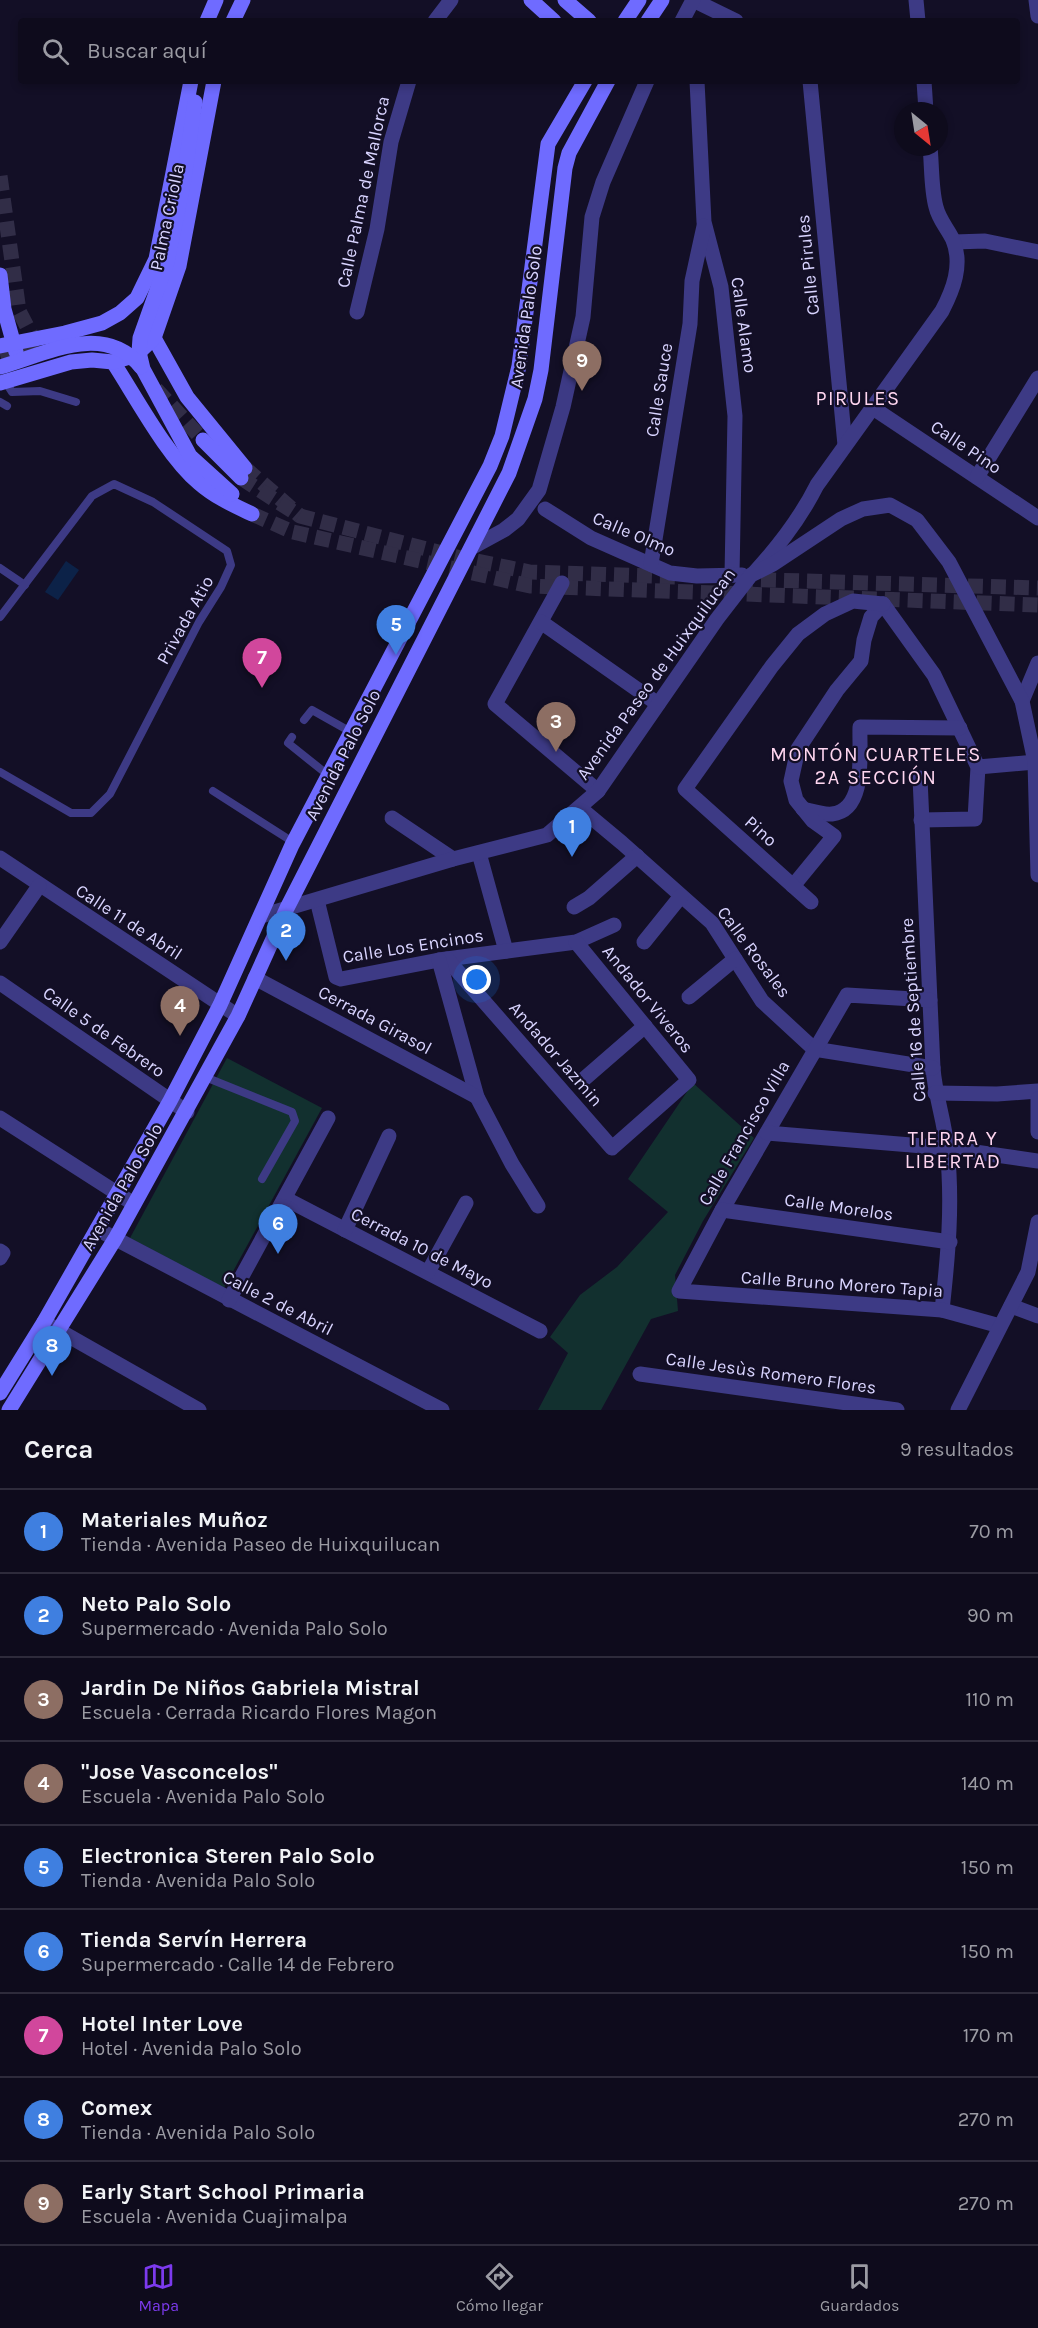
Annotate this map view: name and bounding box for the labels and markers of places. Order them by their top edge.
pin: 9 [562,342,602,391]
pin: 5 [376,606,416,655]
pin: 7 [242,638,282,688]
pin: 3 [536,702,576,752]
pin: 1 [552,808,592,857]
pin: 2 [266,912,306,961]
pin: 4 [160,986,200,1036]
pin: 6 [258,1204,298,1254]
pin: 8 [32,1326,72,1376]

